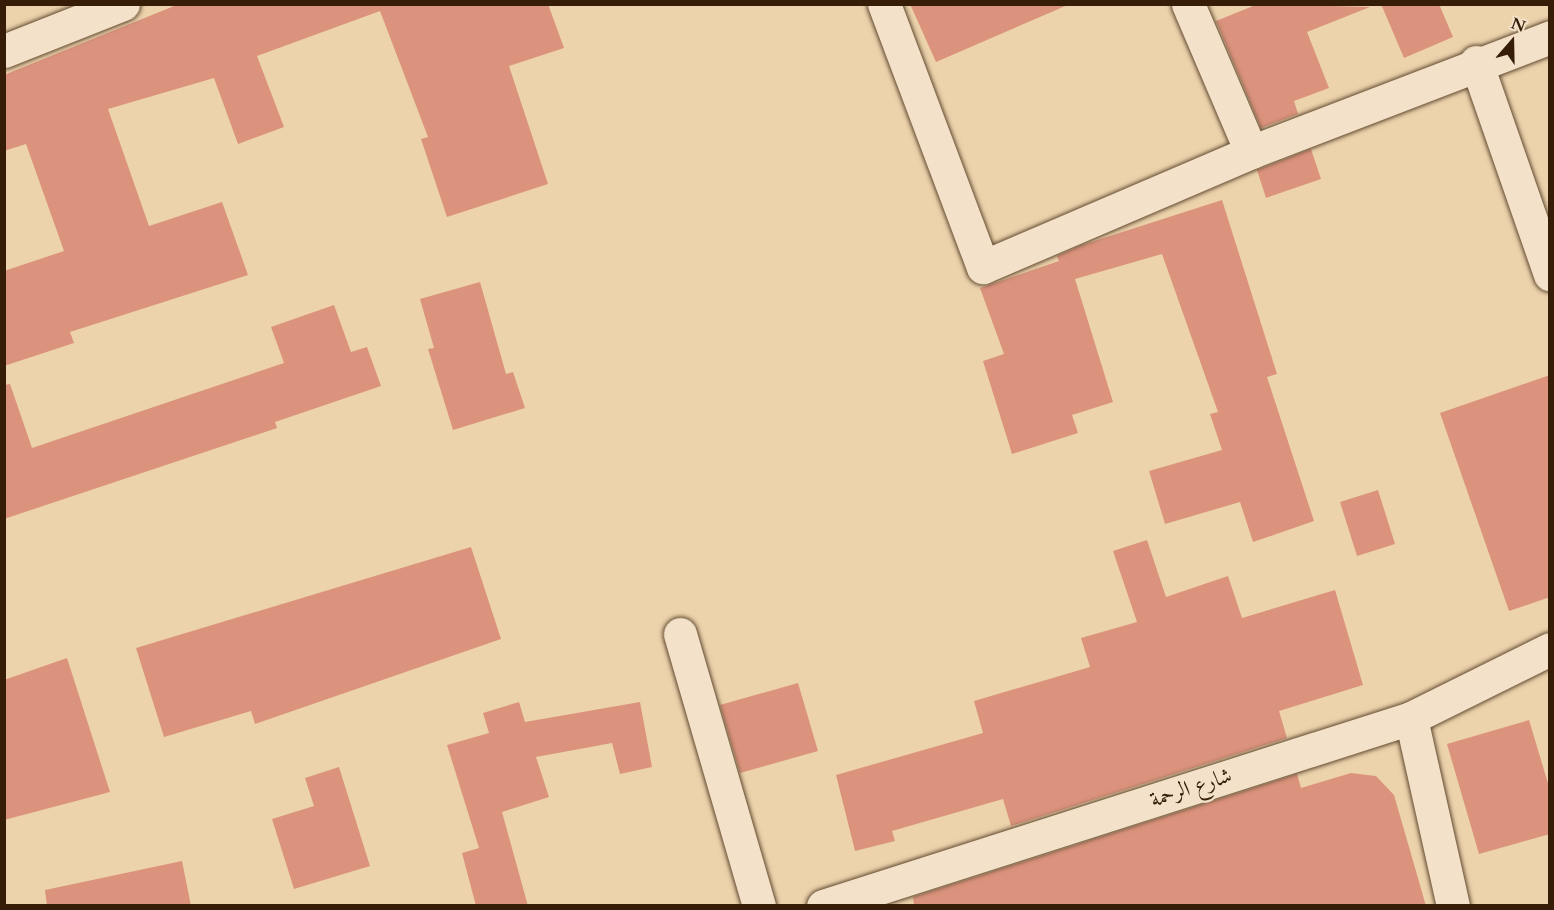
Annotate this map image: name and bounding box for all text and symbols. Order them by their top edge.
north arrow [1482,12,1542,72]
text: N [1508,12,1528,38]
street label: شارع الرحمة [1147,762,1235,814]

